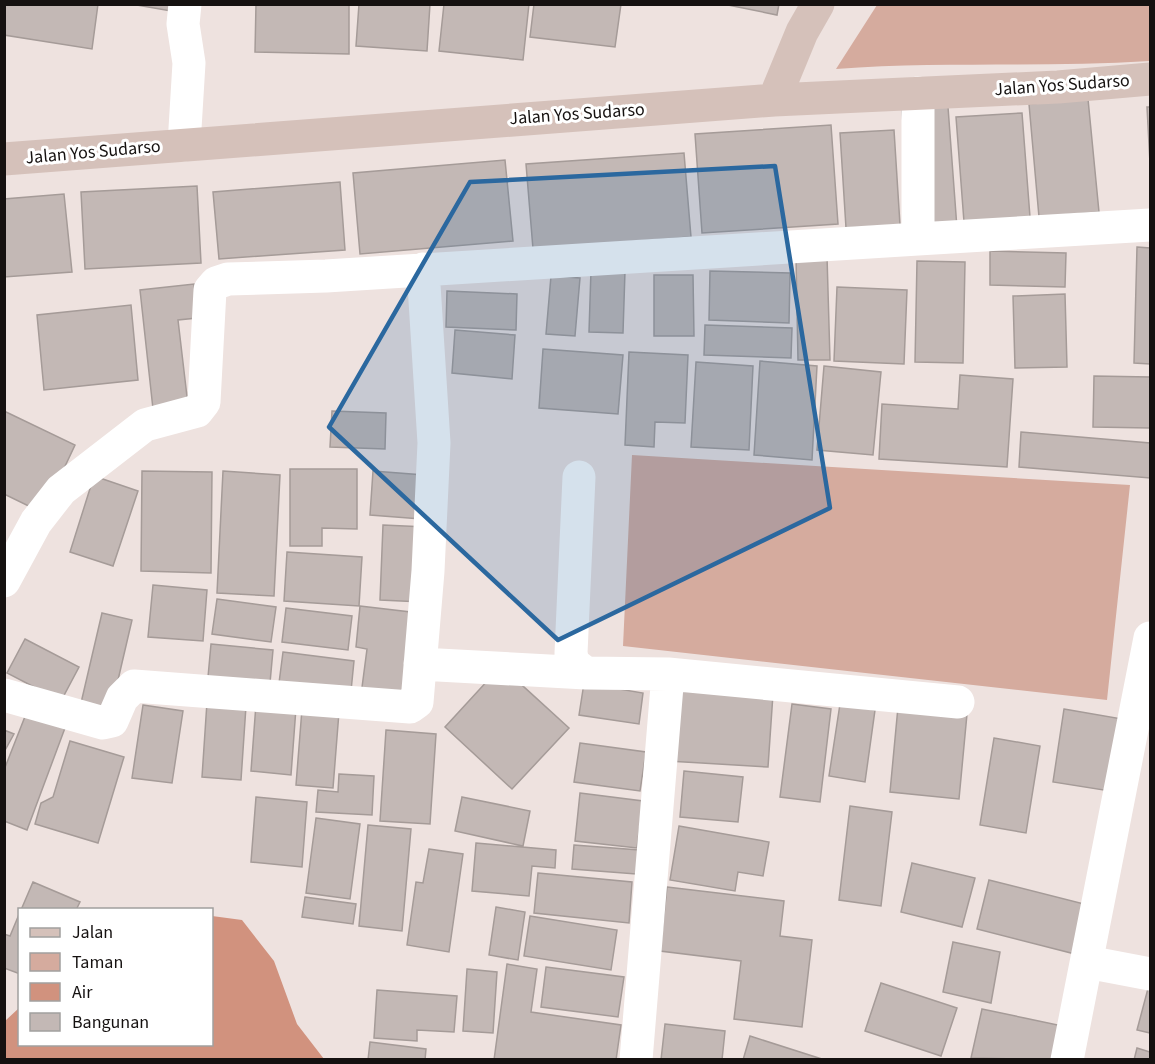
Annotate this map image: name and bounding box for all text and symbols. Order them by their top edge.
street label: Jalan Yos Sudarso [994,68,1130,102]
street label: Jalan Yos Sudarso [509,97,645,131]
street label: Jalan Yos Sudarso [24,134,162,170]
legend [18,908,213,1046]
text: Jalan [72,920,113,945]
text: Taman [72,950,123,975]
text: Air [72,980,93,1005]
text: Bangunan [72,1010,149,1035]

